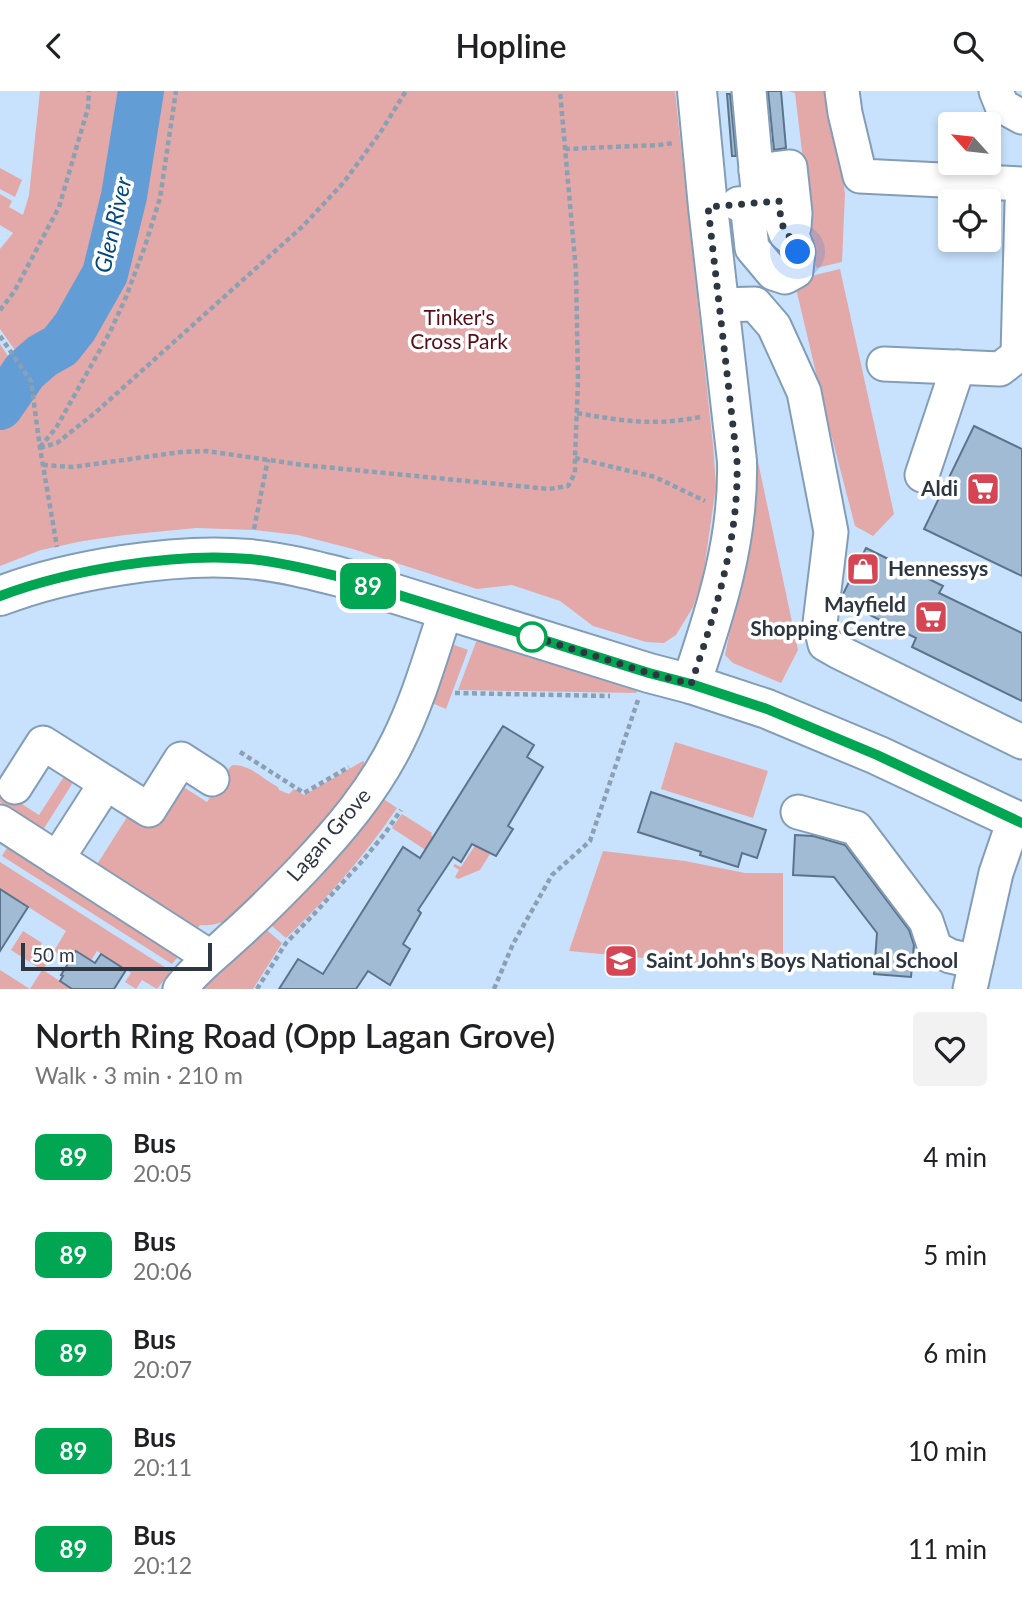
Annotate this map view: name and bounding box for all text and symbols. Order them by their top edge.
text: Hopline [455,26,567,65]
icon: back [35,27,73,65]
icon: search [949,27,987,65]
north arrow [938,112,1001,175]
map controls [938,112,1001,252]
water label: Glen River [87,173,137,275]
button: locate [938,189,1001,252]
your location [780,234,815,269]
park label: Tinker's Cross Park [410,304,508,353]
supermarket icon: Aldi [964,470,1002,508]
place label: Aldi [920,475,958,500]
shop icon: Hennessys [844,550,882,588]
place label: Hennessys [888,555,988,580]
line badge: 89 [336,563,400,609]
text: 89 [354,571,382,600]
place label: Mayfield Shopping Centre [750,591,906,640]
supermarket icon: Mayfield Shopping Centre [912,598,950,636]
unlabelled marker [517,622,547,652]
street label: Lagan Grove [281,782,375,886]
scale bar [21,940,212,972]
school or university icon: Saint John's Boys National School [602,942,640,980]
text: 50 m [32,943,75,966]
place label: Saint John's Boys National School [646,947,958,972]
button: heart [913,1012,987,1086]
text: North Ring Road (Opp Lagan Grove) [35,1015,555,1055]
text: Walk · 3 min · 210 m [35,1061,243,1089]
text: Bus [133,1127,176,1159]
text: 4 min [923,1141,987,1173]
text: 89 [60,1142,87,1171]
text: 20:05 [133,1159,192,1187]
text: Bus [133,1225,176,1257]
text: 5 min [923,1239,987,1271]
text: 89 [60,1240,87,1269]
text: 20:06 [133,1257,192,1285]
text: Bus [133,1323,176,1355]
text: 6 min [923,1337,987,1369]
text: 89 [60,1338,87,1367]
text: 20:07 [133,1355,192,1383]
text: Bus [133,1421,176,1453]
text: 10 min [908,1435,987,1467]
text: 89 [60,1436,87,1465]
text: 20:11 [133,1453,192,1481]
text: Bus [133,1519,176,1551]
text: 11 min [908,1533,987,1565]
text: 89 [60,1534,87,1563]
text: 20:12 [133,1551,192,1579]

